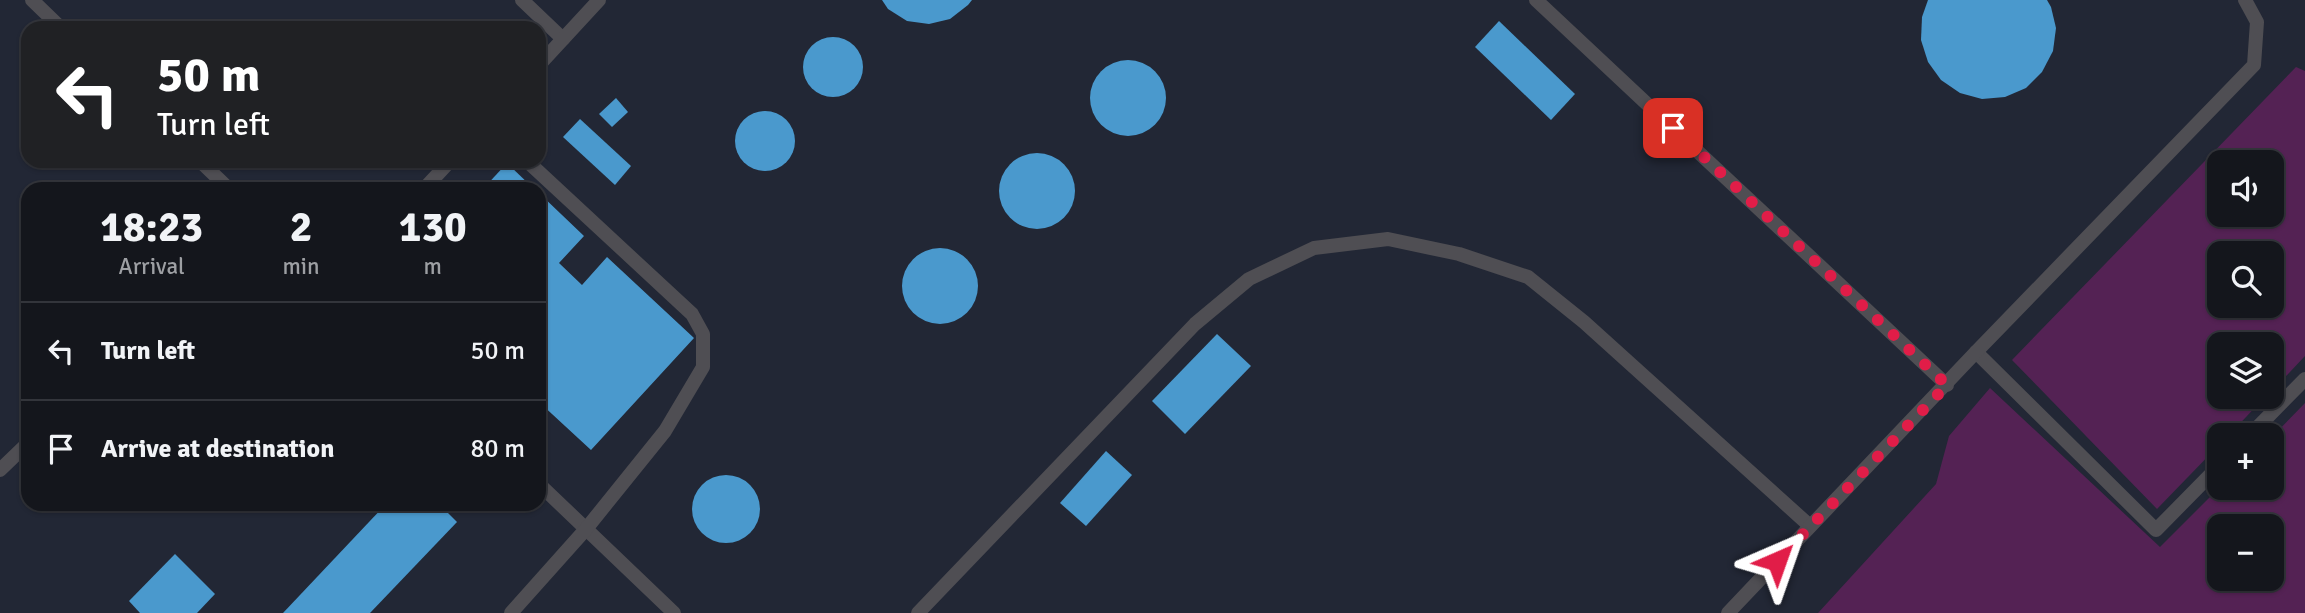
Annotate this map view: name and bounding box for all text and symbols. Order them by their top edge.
text: 50 m [157,45,260,105]
icon: left [42,49,133,140]
pin [1643,98,1703,158]
text: Turn left [157,105,270,144]
icon: arrive [1654,109,1692,147]
map controls [2207,150,2284,591]
button: sound [2207,150,2284,227]
text: 18:23 [100,202,203,253]
text: 2 [290,202,312,253]
text: 130 [399,202,467,253]
button: search [2207,241,2284,318]
text: Arrival [119,252,185,281]
text: min [282,252,320,281]
text: m [424,252,442,281]
icon: left [42,332,80,370]
button: layers [2207,332,2284,409]
text: Turn left [101,335,195,367]
text: 50 m [470,335,525,367]
button: + [2207,423,2284,500]
icon: arrive [42,430,80,468]
text: Arrive at destination [101,433,334,465]
text: 80 m [470,433,525,465]
button: − [2207,514,2284,591]
position arrow [1740,524,1814,598]

